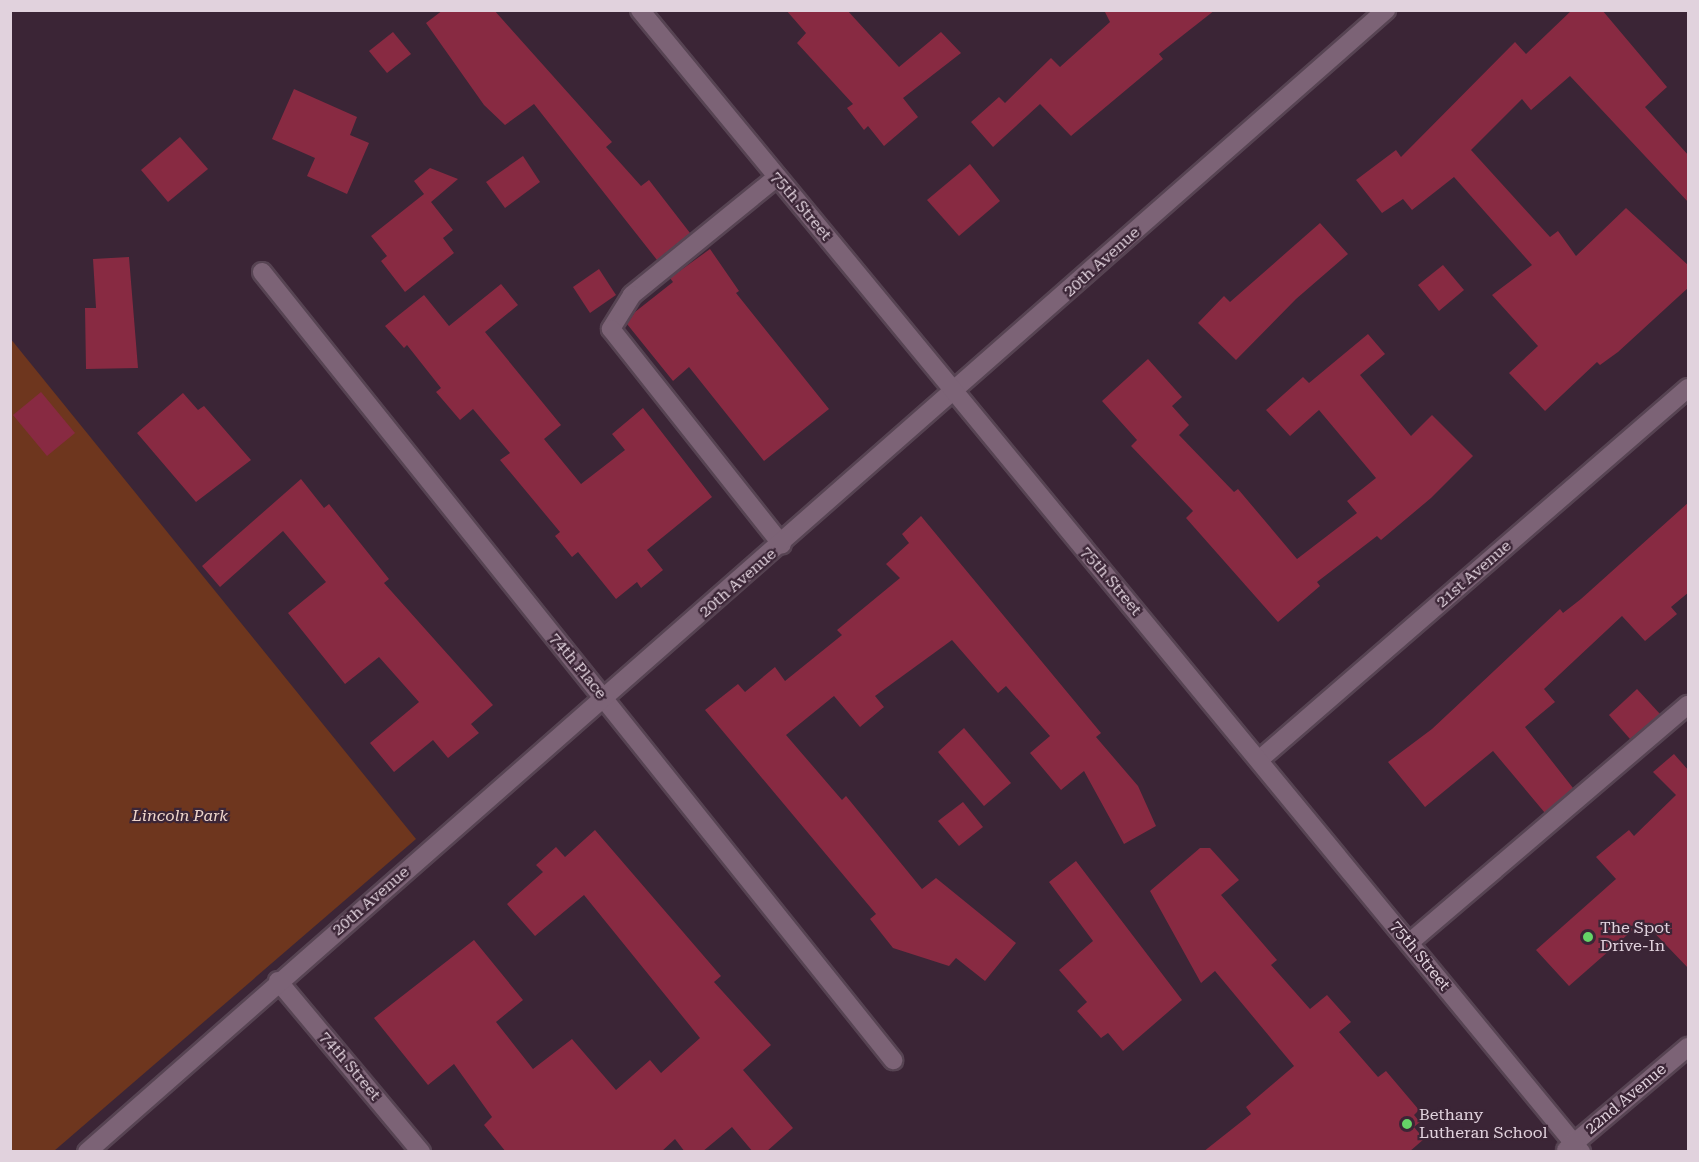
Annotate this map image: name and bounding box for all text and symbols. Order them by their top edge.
street label: 75th Street [767,168,835,244]
street label: 20th Avenue [1060,223,1144,301]
street label: 21st Avenue [1433,536,1515,612]
street label: 75th Street [1077,543,1145,619]
street label: 20th Avenue [696,544,780,622]
street label: 74th Place [545,629,611,703]
park label: Lincoln Park [132,806,228,826]
street label: 20th Avenue [329,862,413,940]
street label: 75th Street [1386,917,1454,995]
place label: The Spot Drive-In [1600,918,1670,956]
marker: The Spot Drive-In [1581,930,1595,944]
street label: 74th Street [316,1028,384,1104]
street label: 22nd Avenue [1582,1060,1670,1138]
place label: Bethany Lutheran School [1419,1105,1548,1143]
marker: Bethany Lutheran School [1400,1117,1414,1131]

